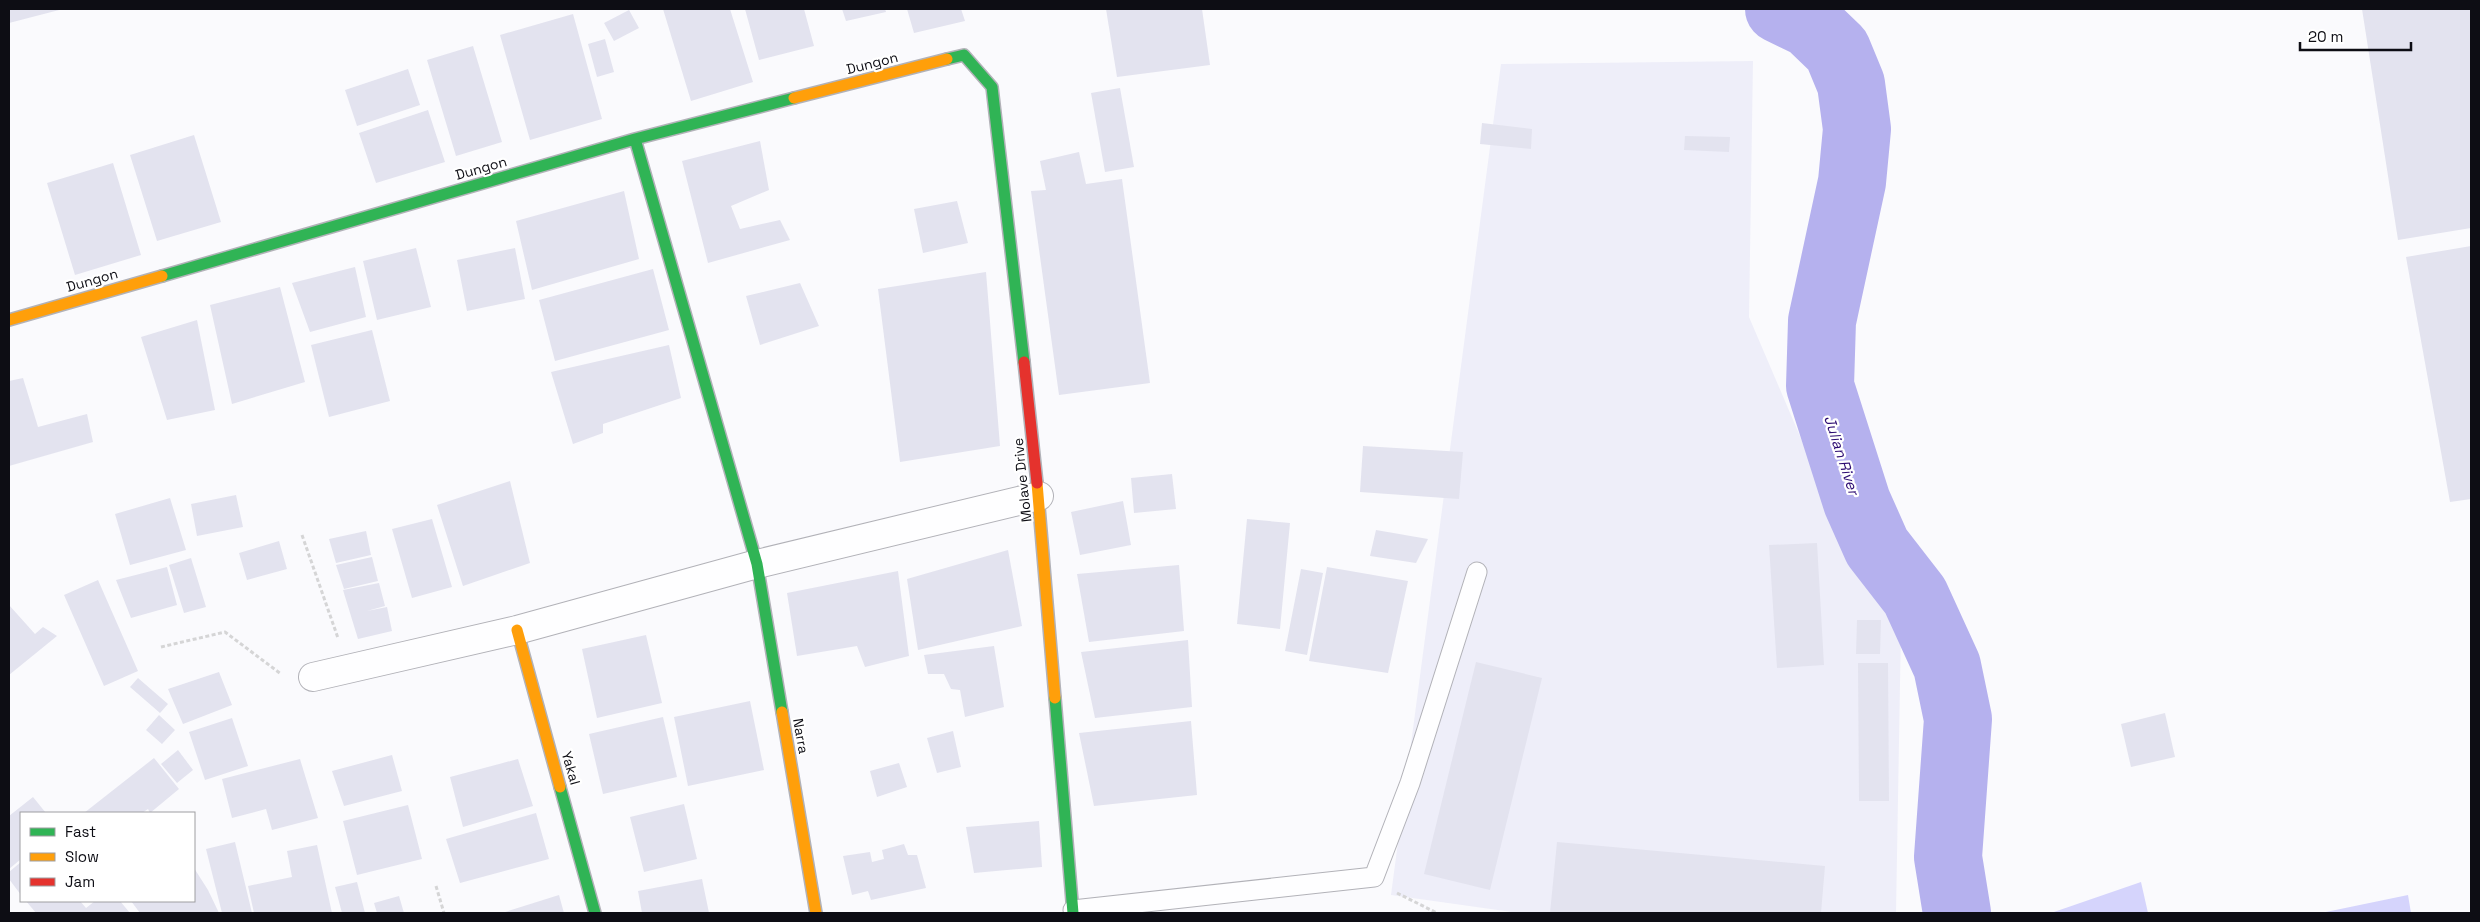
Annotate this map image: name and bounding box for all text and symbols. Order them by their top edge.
scale bar [2300,20,2411,52]
text: 20 m [2308,27,2343,46]
street label: Dungon [844,48,900,78]
street label: Dungon [453,152,509,184]
street label: Dungon [64,264,120,296]
water label: Julian River [1820,413,1864,498]
street label: Molave Drive [1009,437,1035,523]
street label: Narra [789,717,813,755]
street label: Yakal [558,749,584,787]
legend [20,812,195,902]
text: Fast [65,822,96,841]
text: Slow [65,847,99,866]
text: Jam [65,872,95,891]

